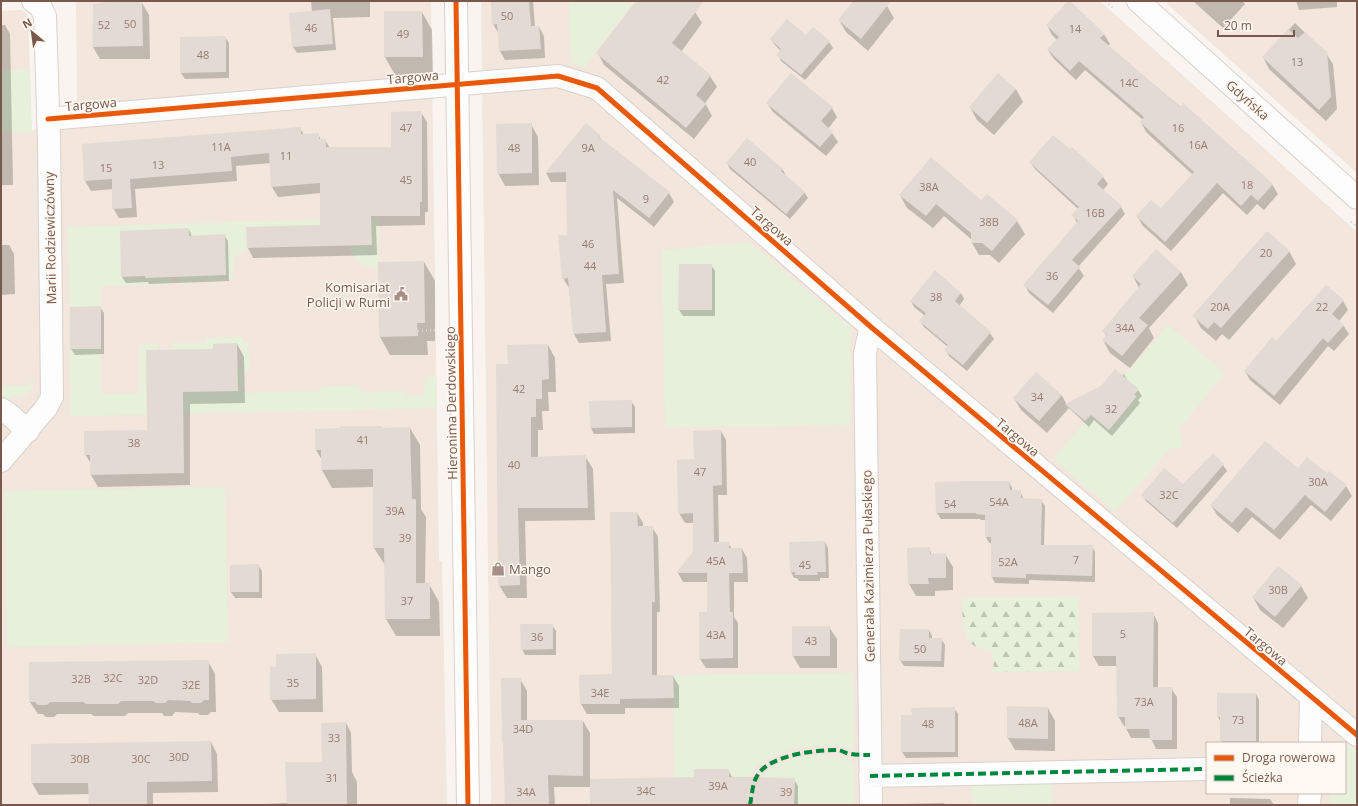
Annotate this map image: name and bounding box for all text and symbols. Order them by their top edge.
house number: 50 [501,8,513,23]
north arrow [12,12,52,52]
scale bar [1218,12,1294,38]
text: N [19,14,34,32]
house number: 50 [124,16,136,31]
house number: 52 [98,17,110,32]
text: 20 m [1224,17,1252,34]
house number: 46 [305,20,317,35]
house number: 14 [1069,21,1082,36]
house number: 49 [397,26,409,41]
house number: 48 [197,47,209,62]
house number: 13 [1291,54,1303,69]
street label: Targowa [386,66,440,88]
house number: 42 [657,72,669,87]
house number: 14C [1119,75,1139,90]
street label: Gdyńska [1223,76,1273,124]
street label: Targowa [64,93,118,115]
house number: 47 [400,120,412,135]
house number: 16 [1172,120,1184,135]
house number: 16A [1188,137,1208,152]
house number: 11A [211,139,231,154]
house number: 48 [508,140,520,155]
house number: 9A [581,140,595,155]
house number: 11 [280,148,292,163]
house number: 40 [744,154,756,169]
house number: 13 [152,157,164,172]
house number: 15 [100,160,112,175]
street label: Marii Rodziewiczówny [40,171,60,304]
house number: 45 [400,172,412,187]
house number: 18 [1241,177,1253,192]
house number: 38A [919,179,939,194]
house number: 9 [643,191,649,206]
street label: Targowa [747,202,797,250]
house number: 16B [1085,205,1105,220]
house number: 38B [979,214,999,229]
house number: 46 [582,236,594,251]
house number: 20 [1260,245,1272,260]
house number: 44 [584,258,597,273]
house number: 36 [1046,268,1058,283]
place label: Komisariat Policji w Rumi [307,278,390,311]
public building icon: Komisariat Policji w Rumi [393,286,409,302]
house number: 38 [930,289,942,304]
house number: 20A [1210,299,1230,314]
house number: 22 [1316,299,1328,314]
house number: 34A [1115,320,1135,335]
street label: Hieronima Derdowskiego [441,326,461,480]
house number: 42 [513,381,525,396]
house number: 34 [1031,389,1044,404]
house number: 32 [1105,401,1117,416]
street label: Targowa [992,413,1044,461]
house number: 41 [357,432,369,447]
house number: 38 [128,435,140,450]
house number: 40 [508,457,520,472]
house number: 47 [694,464,706,479]
street label: Generała Kazimierza Pułaskiego [857,469,879,662]
house number: 30A [1308,474,1328,489]
house number: 32C [1159,487,1179,502]
house number: 54A [989,494,1009,509]
house number: 54 [944,496,957,511]
house number: 39A [385,503,405,518]
house number: 39 [399,530,411,545]
house number: 7 [1073,552,1079,567]
house number: 45A [706,553,726,568]
house number: 52A [998,554,1018,569]
house number: 45 [799,557,811,572]
place label: Mango [509,560,551,578]
shop icon: Mango [490,561,506,577]
house number: 30B [1268,582,1288,597]
house number: 37 [401,593,413,608]
street label: Targowa [1240,622,1292,670]
house number: 5 [1120,626,1126,641]
house number: 43A [706,627,726,642]
house number: 36 [531,629,543,644]
house number: 43 [805,633,817,648]
house number: 50 [914,641,926,656]
house number: 32C [103,670,123,685]
house number: 32B [71,671,91,686]
house number: 32D [138,672,158,687]
house number: 35 [287,675,299,690]
house number: 32E [182,677,200,692]
house number: 34E [591,685,609,700]
house number: 73A [1134,694,1154,709]
house number: 73 [1232,712,1244,727]
house number: 48A [1018,715,1038,730]
house number: 48 [922,716,934,731]
house number: 34D [513,721,533,736]
house number: 33 [328,730,340,745]
legend [1206,742,1346,794]
house number: 30D [169,749,189,764]
text: Droga rowerowa [1242,749,1335,766]
house number: 30B [70,751,90,766]
house number: 30C [131,751,151,766]
text: Ścieżka [1242,769,1283,786]
house number: 31 [326,770,338,785]
house number: 39A [708,778,728,793]
house number: 34C [636,783,656,798]
house number: 34A [516,784,536,799]
house number: 39 [780,784,792,799]

